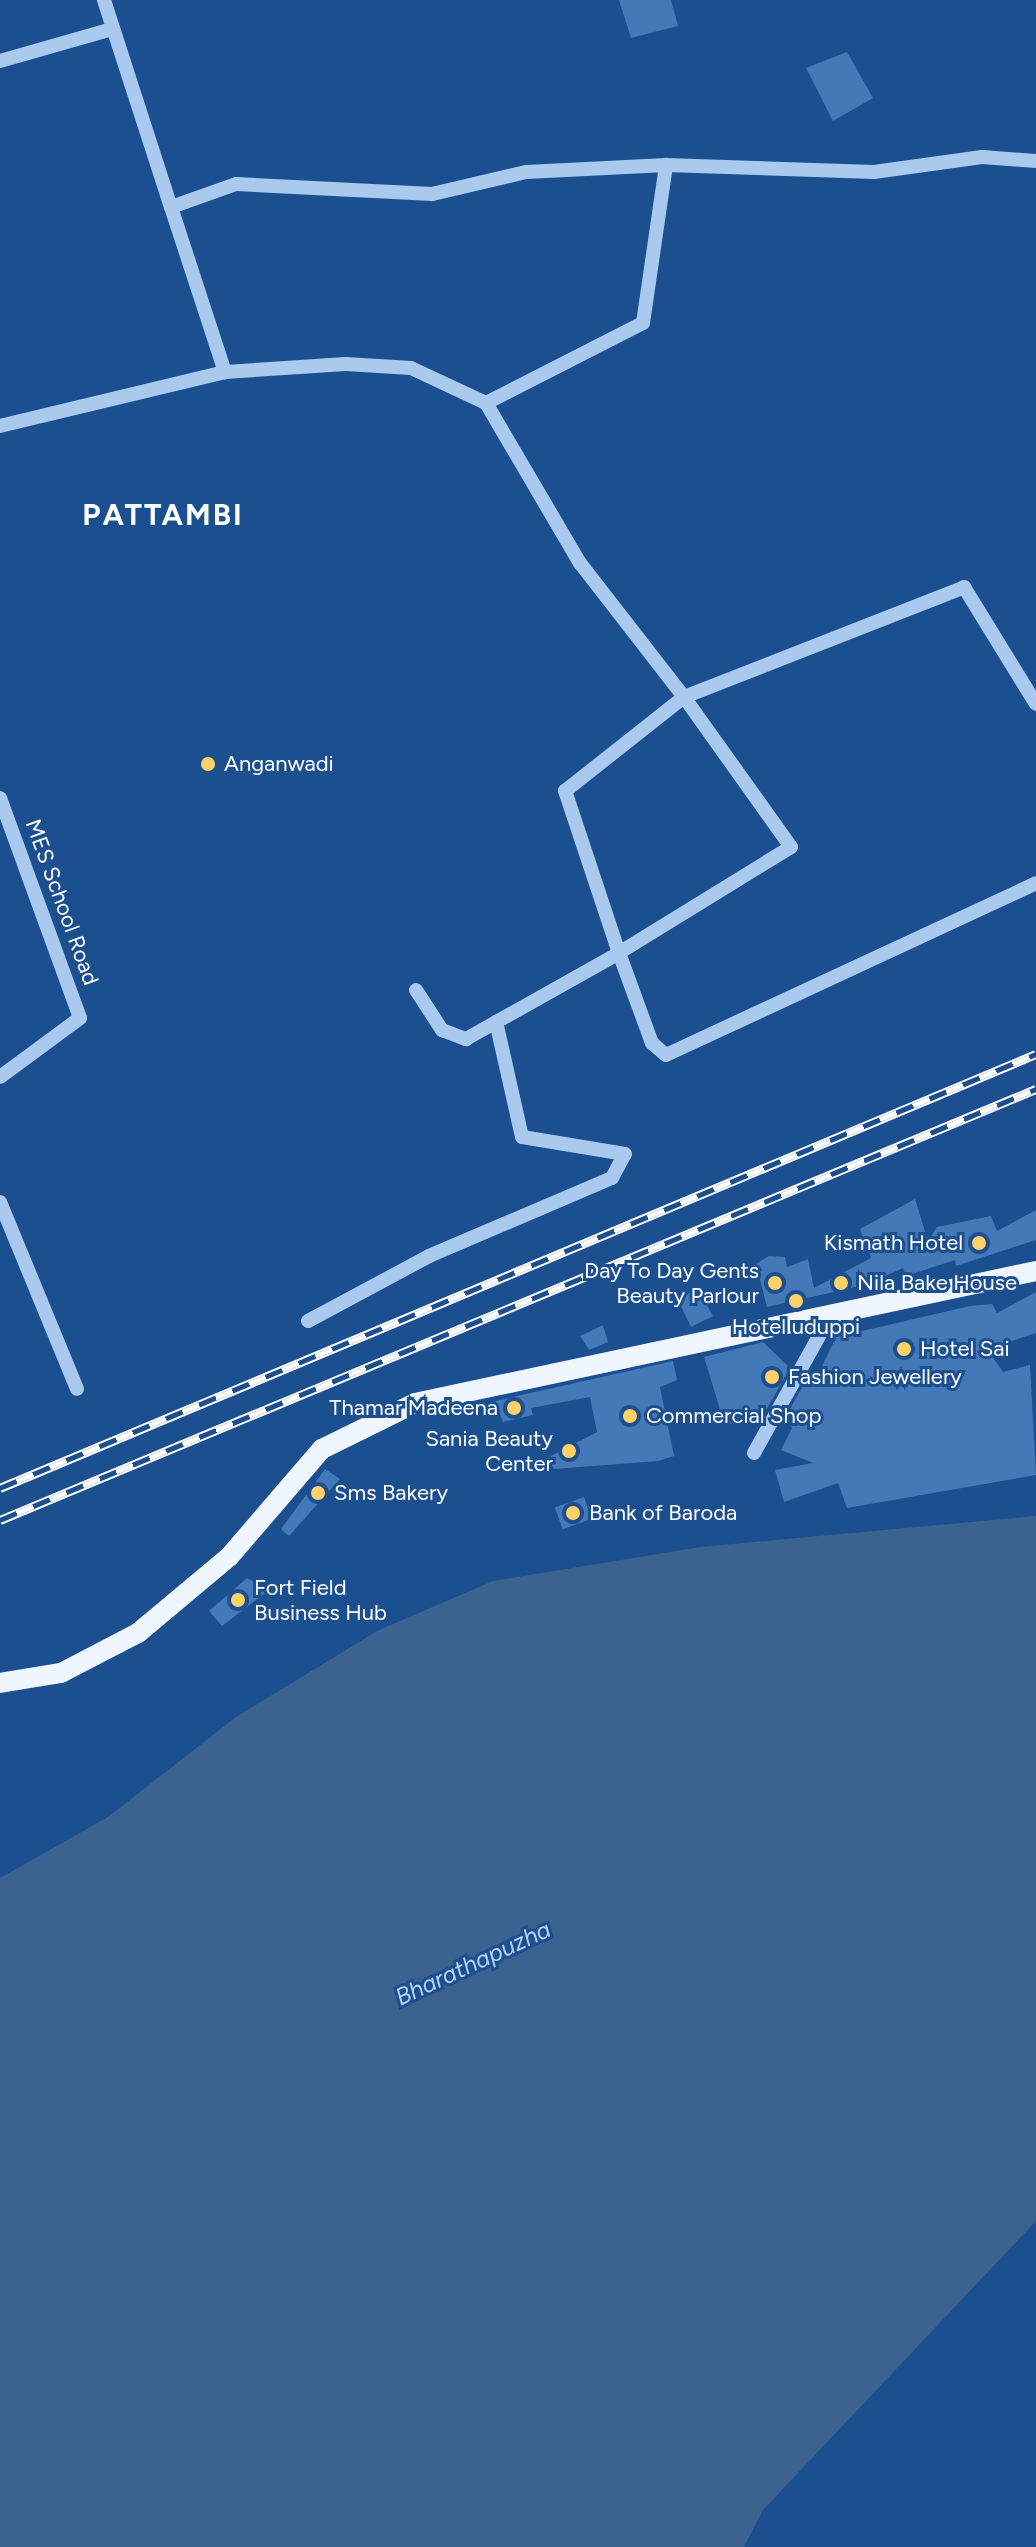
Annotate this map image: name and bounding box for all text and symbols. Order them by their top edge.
district label: PATTAMBI [82,497,244,533]
place label: Anganwadi [224,751,334,777]
marker: Anganwadi [199,755,217,773]
street label: MES School Road [20,815,104,989]
place label: Kismath Hotel [824,1230,963,1256]
marker: Kismath Hotel [970,1234,988,1252]
place label: Day To Day Gents Beauty Parlour [584,1257,759,1308]
place label: Nila Bake House [857,1270,1017,1296]
marker: Day To Day Gents Beauty Parlour [766,1274,784,1292]
marker: Nila Bake House [832,1274,850,1292]
marker: Hotel uduppi [787,1292,805,1310]
place label: Hotel uduppi [732,1314,860,1340]
place label: Hotel Sai [920,1336,1010,1362]
marker: Hotel Sai [895,1340,913,1358]
place label: Fashion Jewellery [788,1364,962,1390]
marker: Fashion Jewellery [763,1368,781,1386]
place label: Thamar Madeena [329,1395,498,1421]
marker: Thamar Madeena [505,1399,523,1417]
place label: Commercial Shop [646,1403,822,1429]
marker: Commercial Shop [621,1407,639,1425]
place label: Sania Beauty Center [425,1425,553,1476]
marker: Sania Beauty Center [560,1442,578,1460]
place label: Sms Bakery [334,1480,448,1506]
marker: Sms Bakery [309,1484,327,1502]
place label: Bank of Baroda [589,1500,737,1526]
marker: Bank of Baroda [564,1504,582,1522]
place label: Fort Field Business Hub [254,1574,387,1626]
marker: Fort Field Business Hub [229,1591,247,1609]
water label: Bharathapuzha [391,1914,555,2012]

